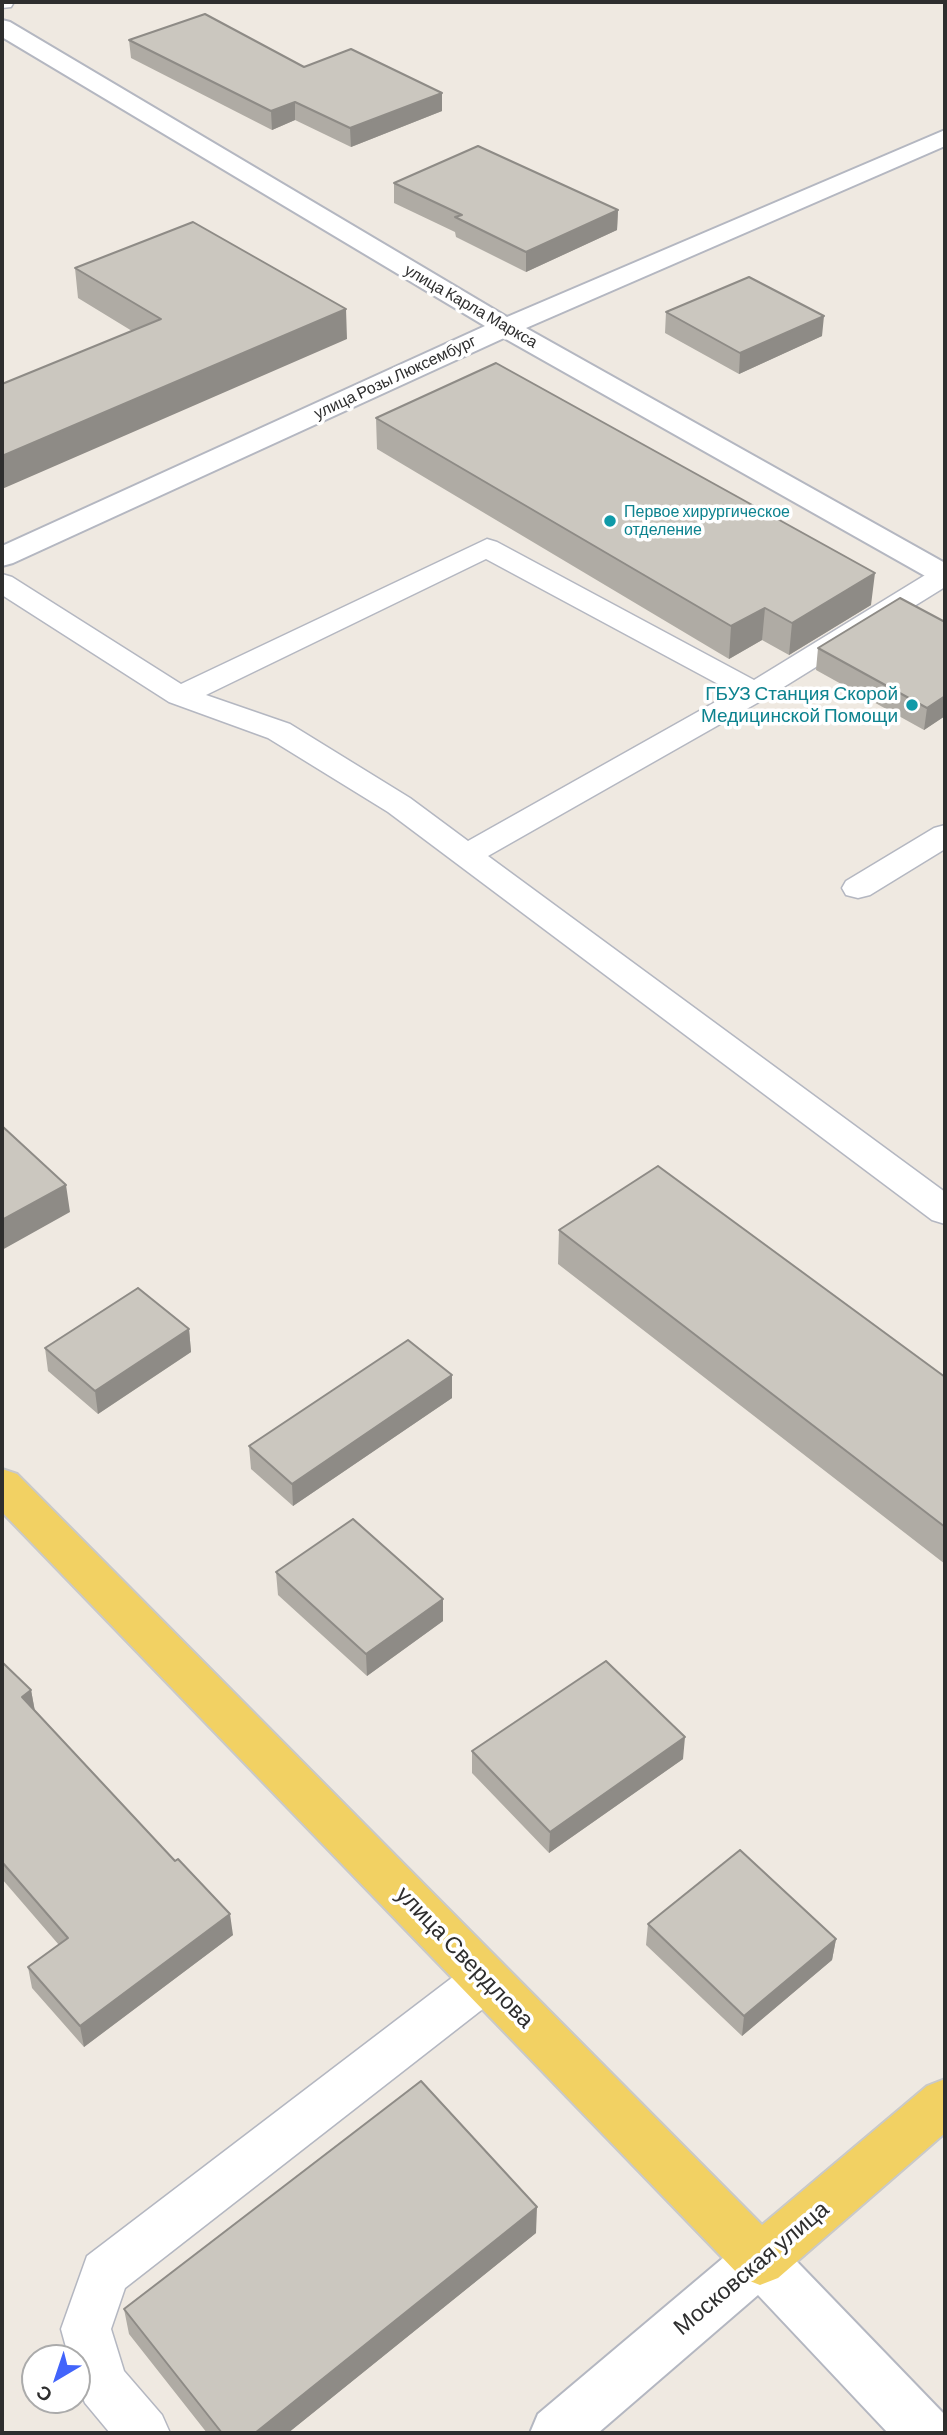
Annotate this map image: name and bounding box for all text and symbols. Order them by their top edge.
street label: улица Карла Маркса [401,260,541,352]
street label: улица Розы Люксембург [311,331,479,423]
place label: Первое хирургическое отделение [624,502,790,540]
marker: Первое хирургическое отделение [602,513,618,529]
place label: ГБУЗ Станция Скорой Медицинской Помощи [701,683,898,727]
marker: ГБУЗ Станция Скорой Медицинской Помощи [904,697,920,713]
street label: улица Свердлова [390,1880,540,2034]
street label: Московская улица [668,2195,834,2341]
north arrow [21,2344,91,2414]
text: С [31,2381,56,2407]

